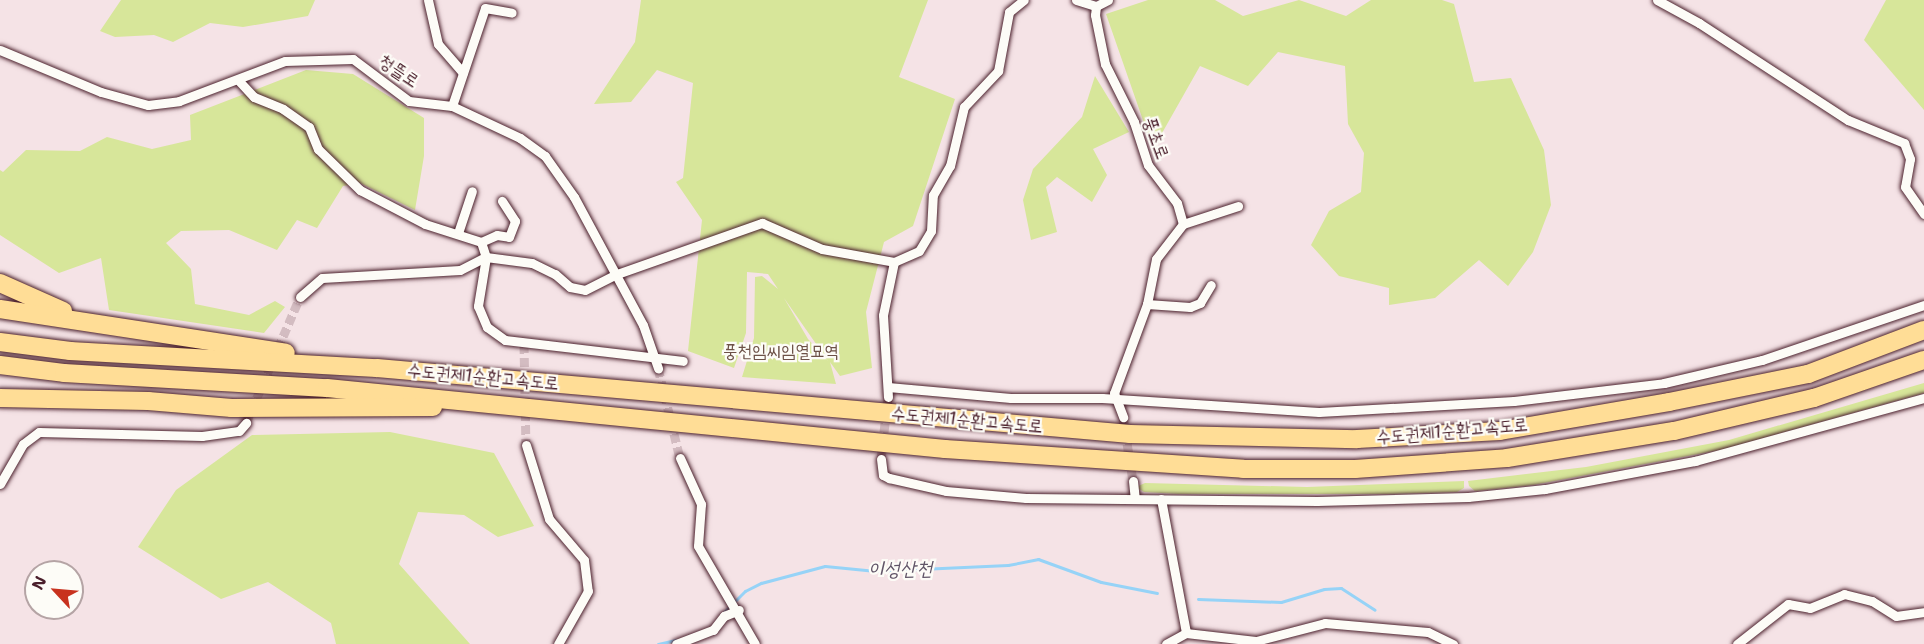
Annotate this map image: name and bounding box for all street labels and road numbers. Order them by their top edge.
street label: 청뜰로 [375,50,423,92]
street label: 풍초로 [1138,114,1174,162]
street label: 수도권제1순환고속도로 [406,360,560,394]
street label: 수도권제1순환고속도로 [890,403,1044,437]
street label: 수도권제1순환고속도로 [1375,414,1529,448]

